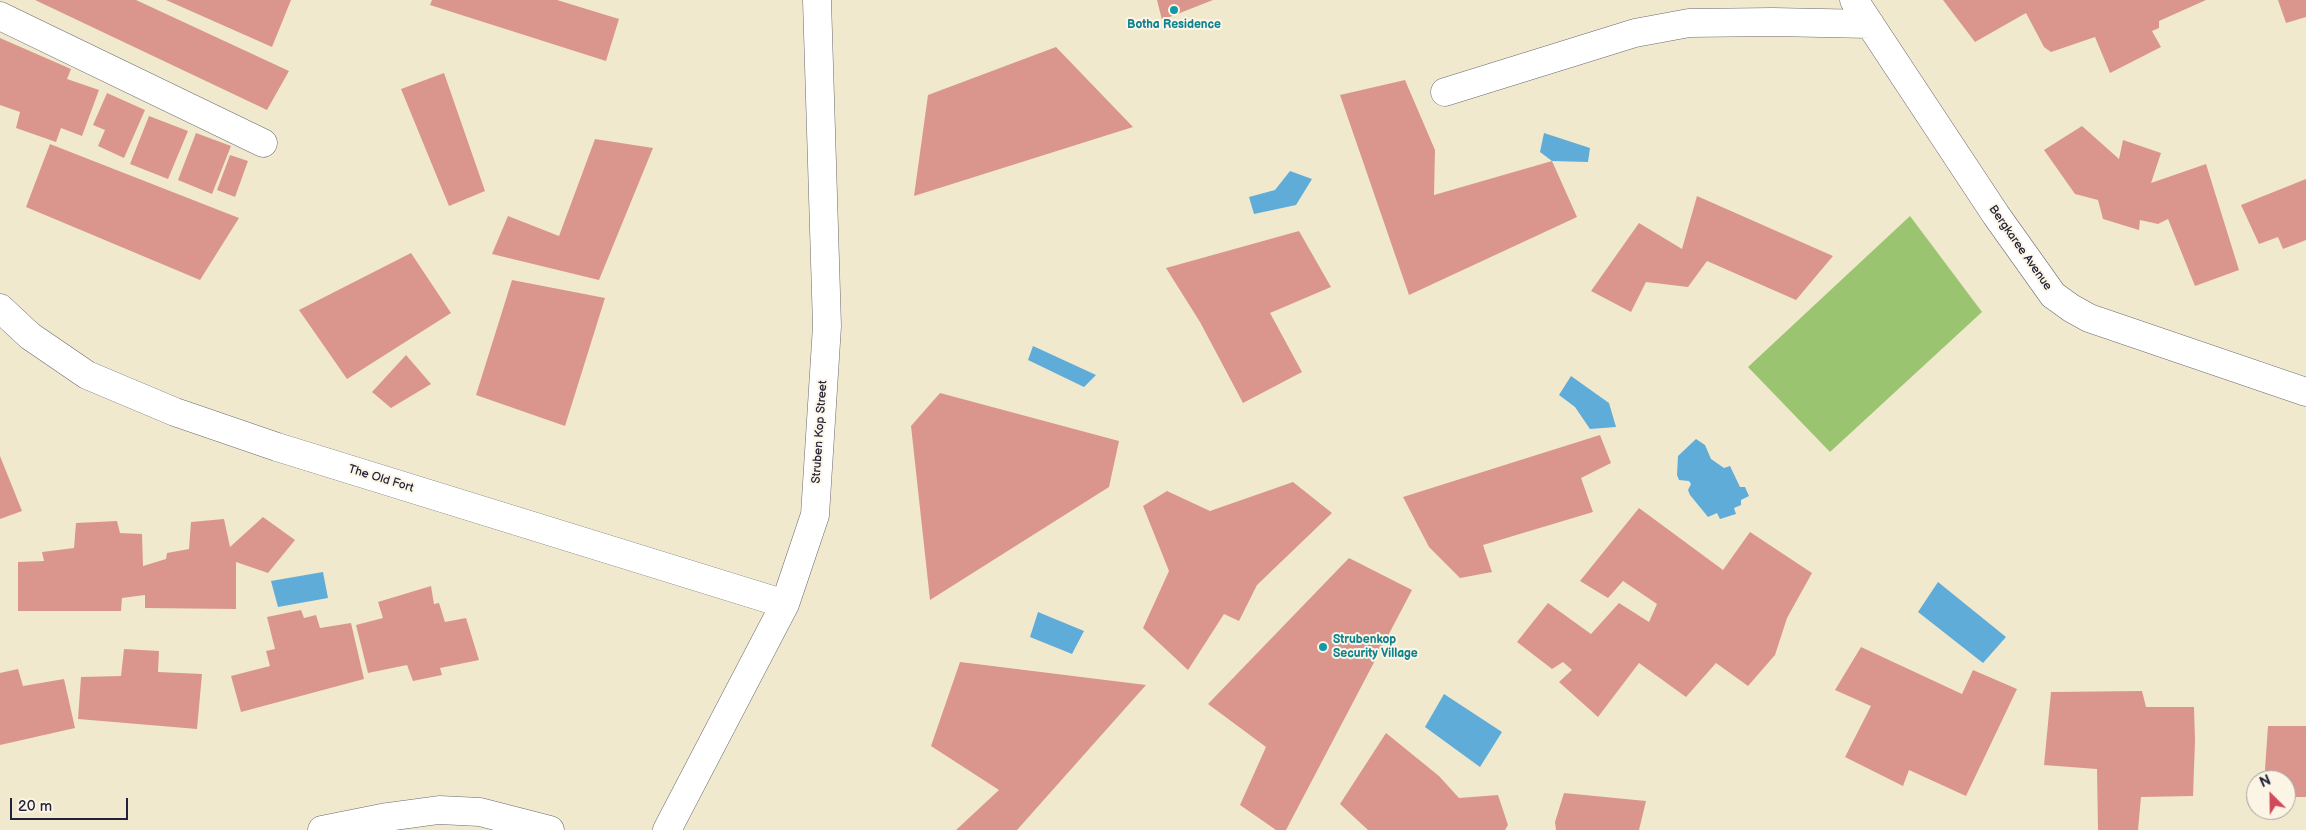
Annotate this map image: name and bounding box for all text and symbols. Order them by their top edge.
marker: Botha Residence [1168,4,1180,16]
place label: Botha Residence [1127,18,1221,32]
street label: Bergkaree Avenue [1985,203,2055,293]
street label: Struben Kop Street [809,380,831,484]
street label: The Old Fort [347,462,415,496]
place label: Strubenkop Security Village [1333,633,1418,661]
marker: Strubenkop Security Village [1317,641,1329,653]
north arrow [2246,770,2296,820]
text: N [2257,772,2273,792]
scale bar [12,788,130,820]
text: 20 m [18,797,52,816]

